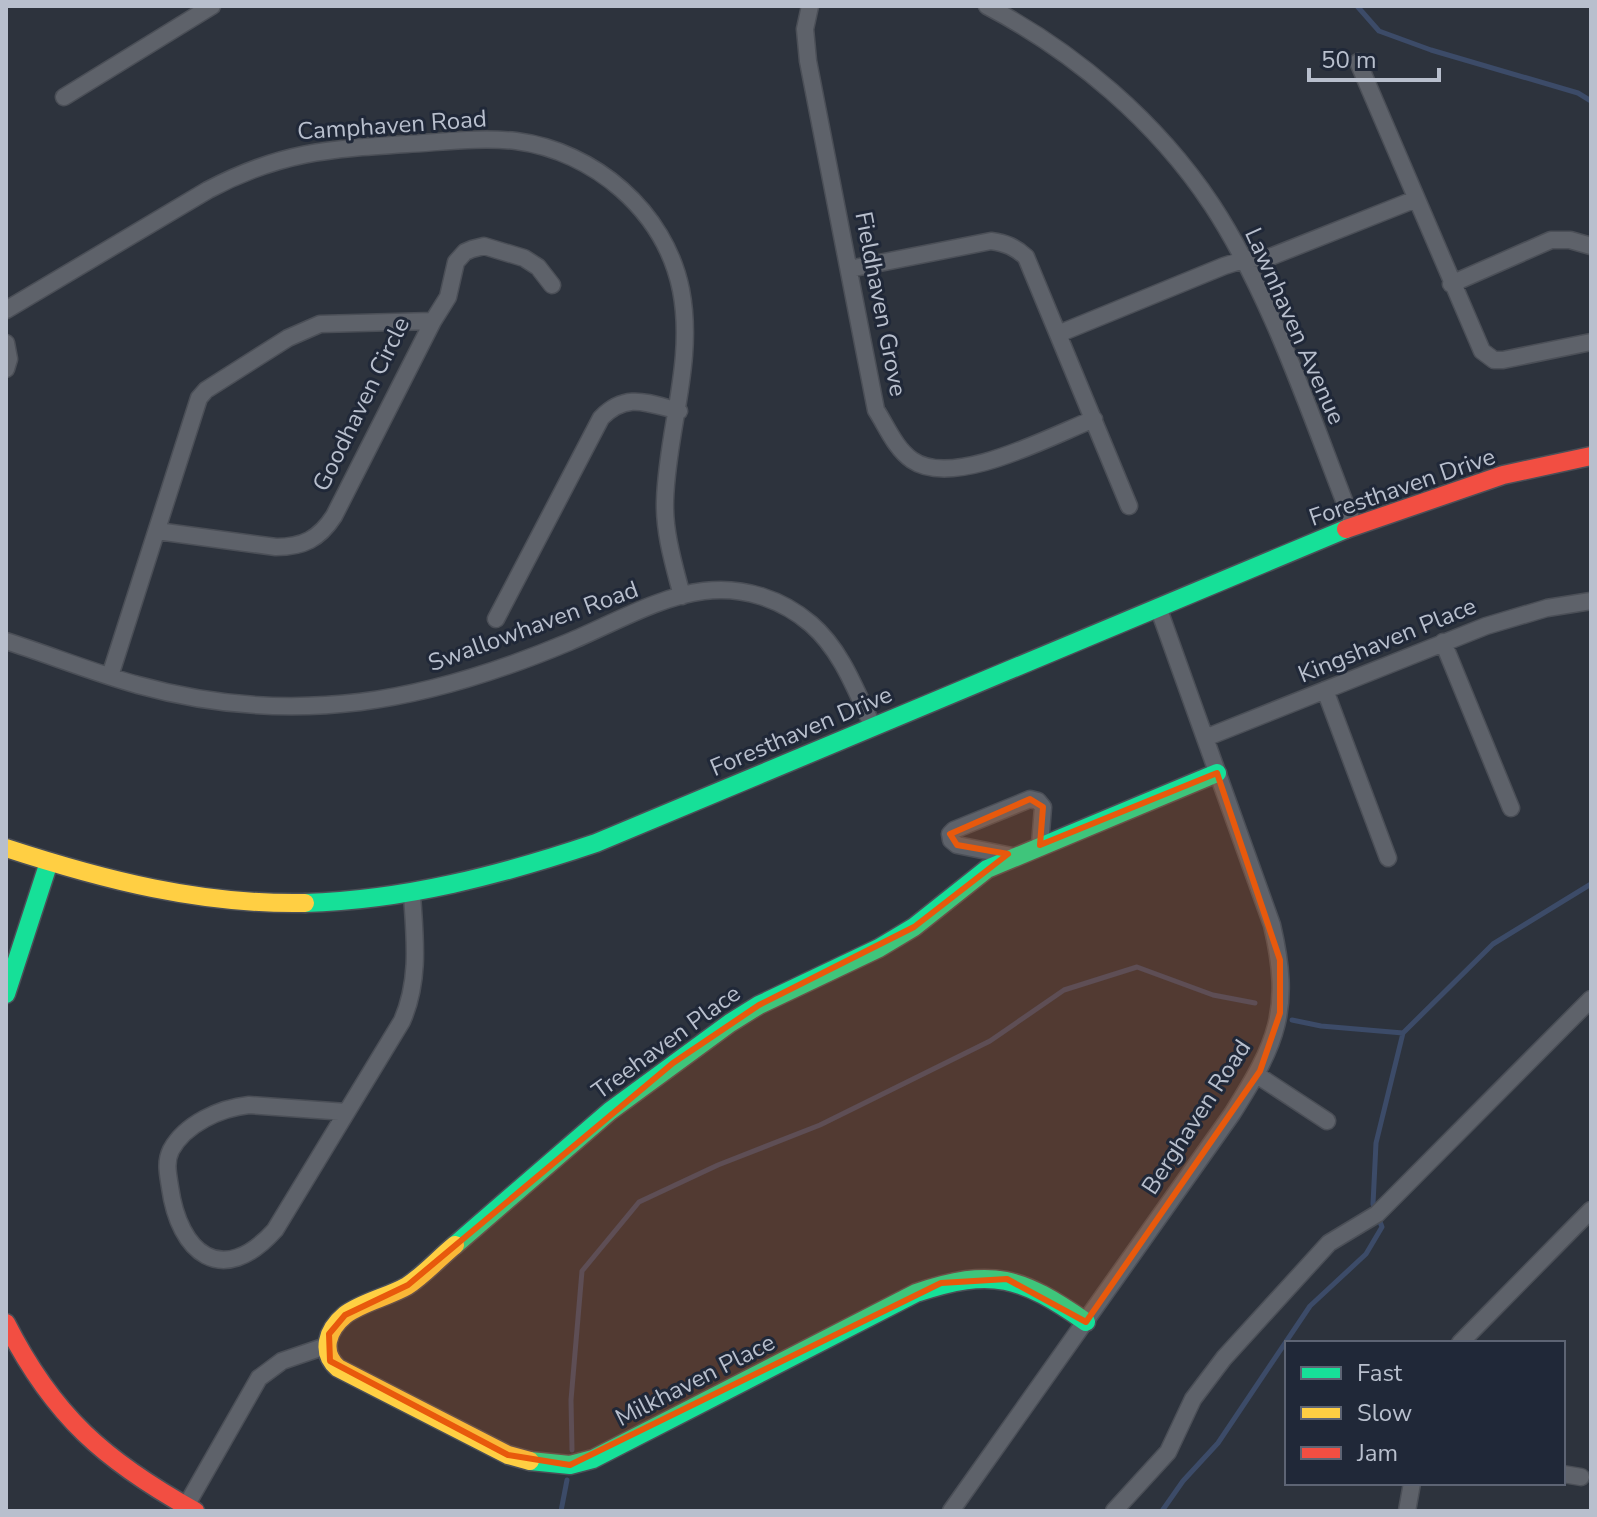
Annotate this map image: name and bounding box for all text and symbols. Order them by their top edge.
scale bar [1309,32,1439,82]
text: 50 m [1321,44,1377,76]
street label: Camphaven Road [296,102,488,148]
street label: Fieldhaven Grove [847,209,915,399]
street label: Lawnhaven Avenue [1237,223,1353,429]
street label: Goodhaven Circle [305,312,417,496]
street label: Foresthaven Drive [1305,440,1499,534]
street label: Swallowhaven Road [423,573,643,679]
street label: Kingshaven Place [1293,590,1481,690]
street label: Foresthaven Drive [705,678,897,784]
street label: Treehaven Place [585,977,747,1107]
street label: Berghaven Road [1134,1034,1258,1200]
street label: Milkhaven Place [610,1326,780,1434]
legend [1285,1341,1565,1485]
text: Fast [1357,1357,1403,1389]
text: Slow [1357,1397,1412,1429]
text: Jam [1356,1437,1398,1469]

